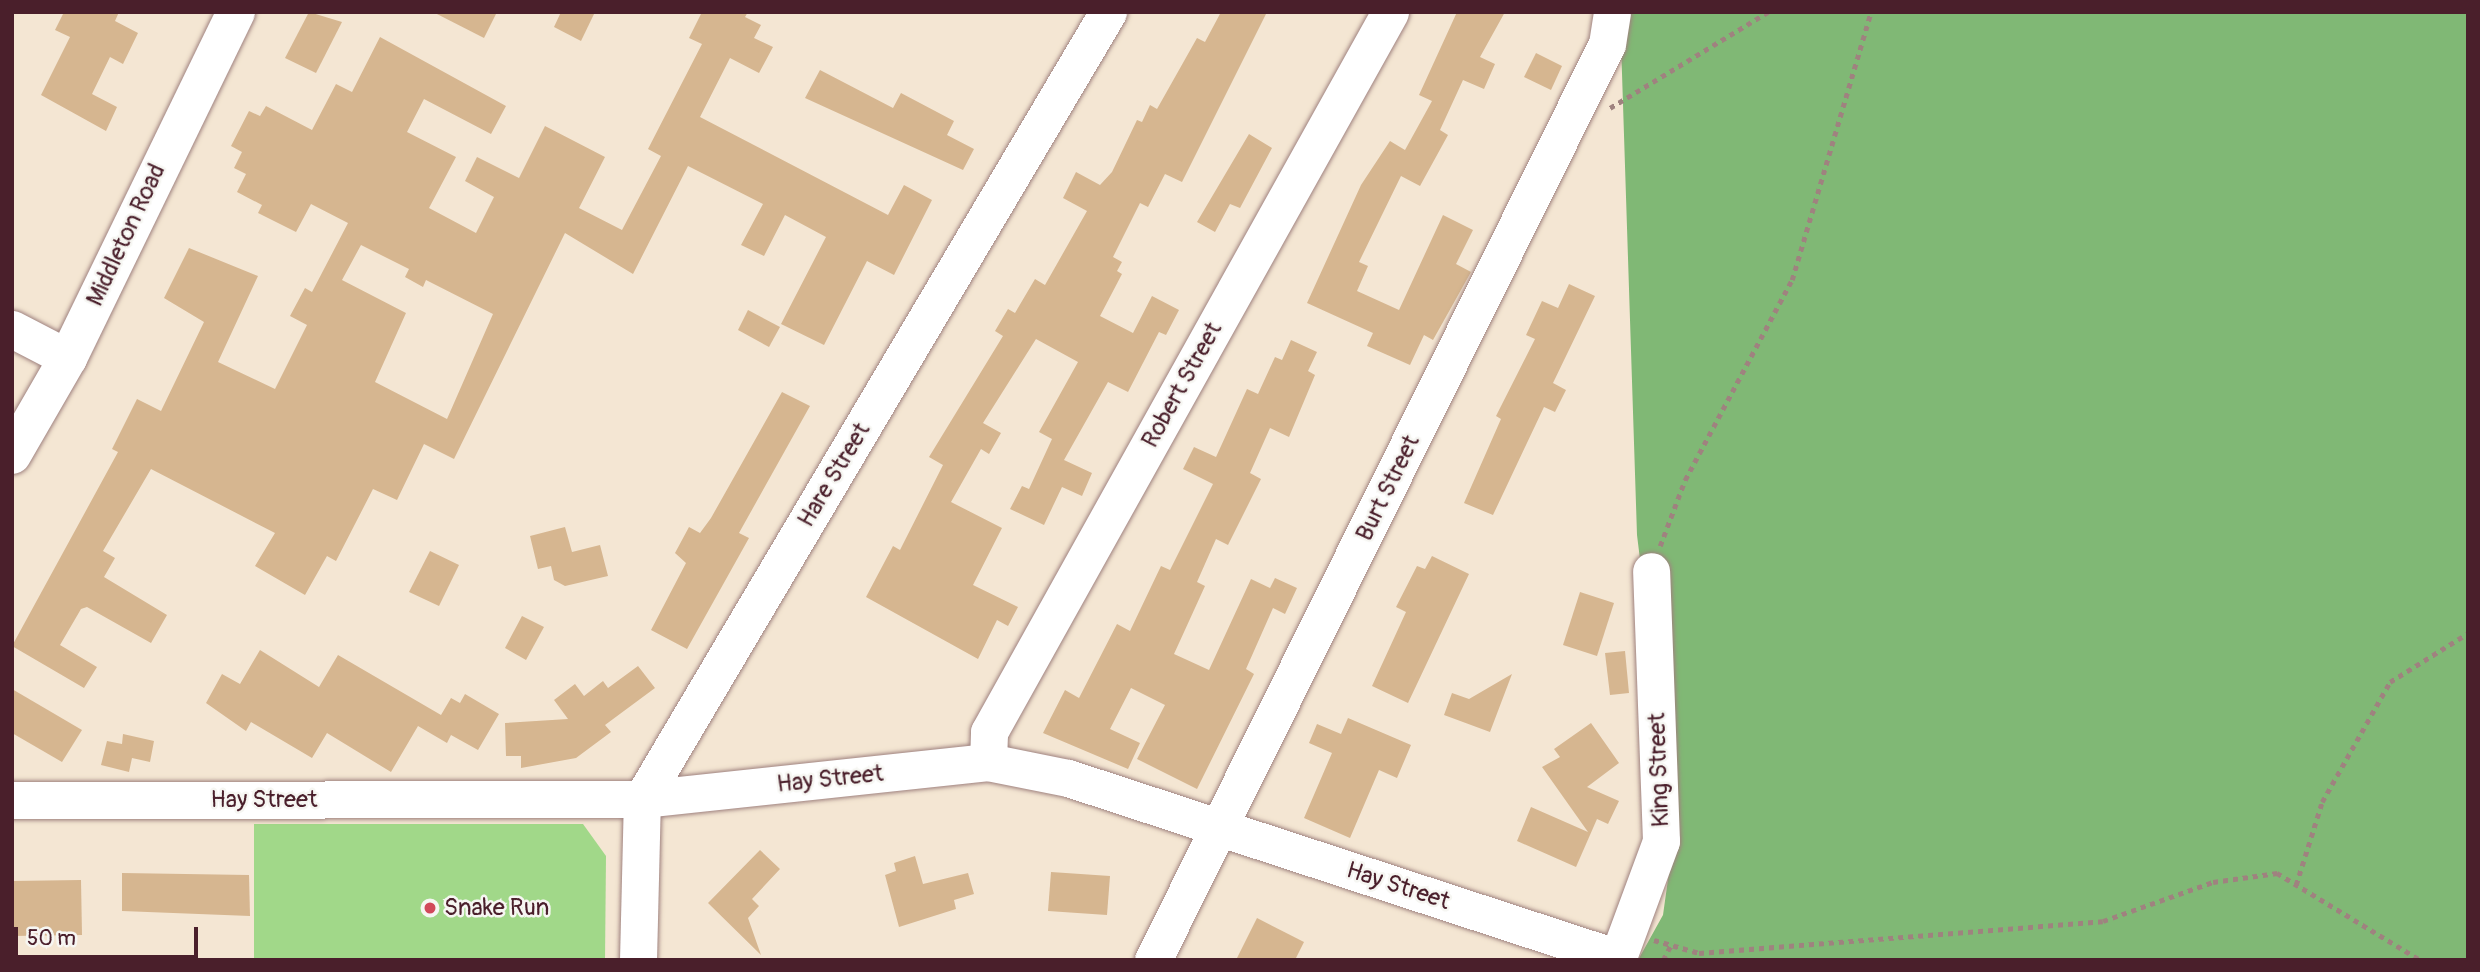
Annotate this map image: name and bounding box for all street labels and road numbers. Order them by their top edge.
street label: Middleton Road [81,159,171,311]
street label: Robert Street [1136,317,1228,453]
street label: Hare Street [792,418,876,532]
street label: Burt Street [1350,430,1426,546]
street label: King Street [1643,712,1675,828]
street label: Hay Street [775,759,885,799]
street label: Hay Street [211,786,317,814]
street label: Hay Street [1343,856,1453,916]

